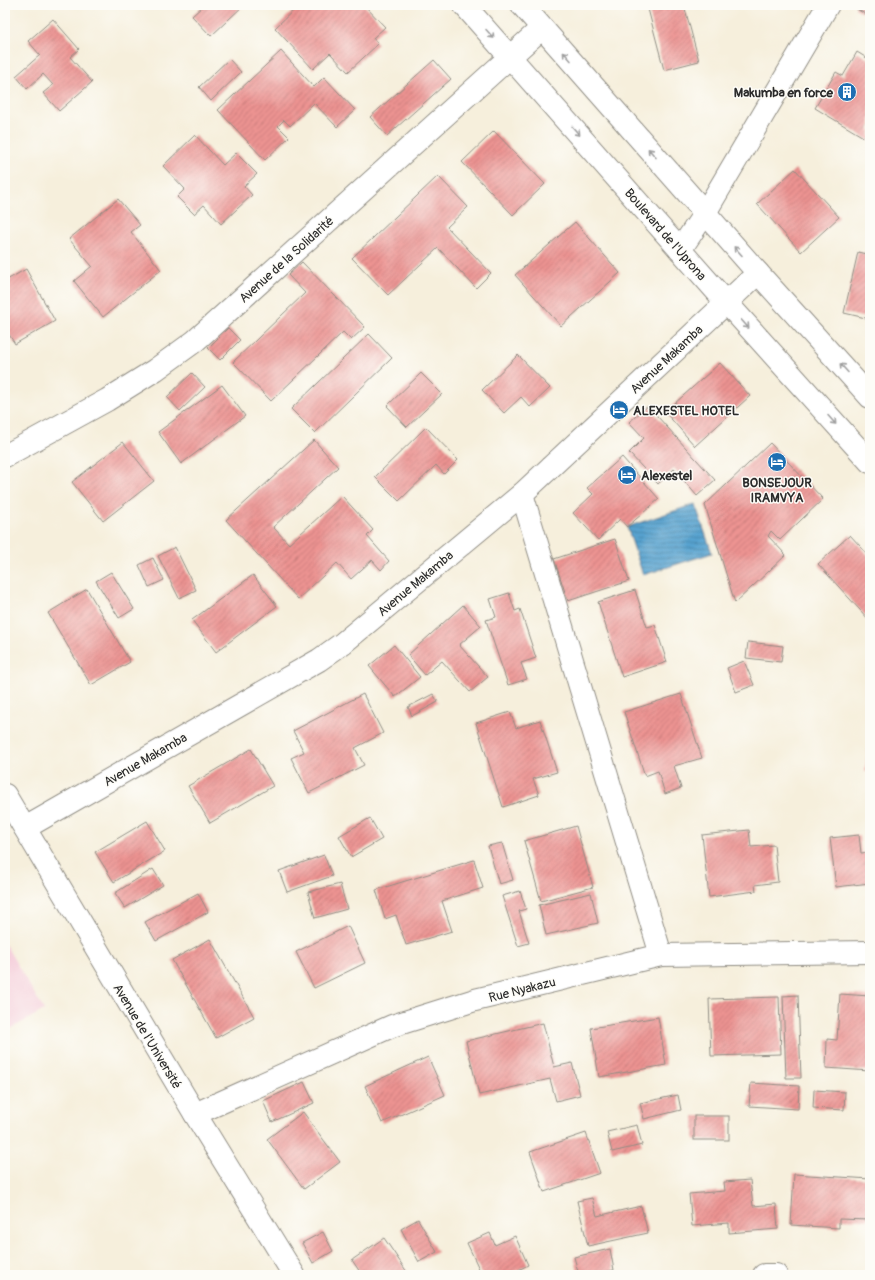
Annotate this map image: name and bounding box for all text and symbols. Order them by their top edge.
one-way arrow [485,29,495,39]
one-way arrow [562,50,571,61]
building icon: Makumba en force [836,81,858,103]
place label: Makumba en force [734,85,834,101]
one-way arrow [572,126,581,137]
one-way arrow [648,148,657,158]
street label: Boulevard de l'Uprona [621,185,710,284]
street label: Avenue de la Solidarité [236,213,337,306]
one-way arrow [734,246,743,256]
one-way arrow [741,318,750,329]
street label: Avenue Makamba [627,322,706,398]
one-way arrow [839,363,849,373]
hotel icon: ALEXESTEL HOTEL [608,399,630,421]
place label: ALEXESTEL HOTEL [633,403,740,419]
one-way arrow [828,415,837,426]
hotel icon: BONSEJOUR IRAMVYA [766,451,788,473]
hotel icon: Alexestel [616,464,638,486]
place label: Alexestel [641,468,692,484]
place label: BONSEJOUR IRAMVYA [742,475,812,506]
street label: Avenue Makamba [375,548,457,620]
street label: Avenue Makamba [101,730,190,790]
street label: Rue Nyakazu [487,974,557,1006]
street label: Avenue de l'Université [109,981,185,1092]

